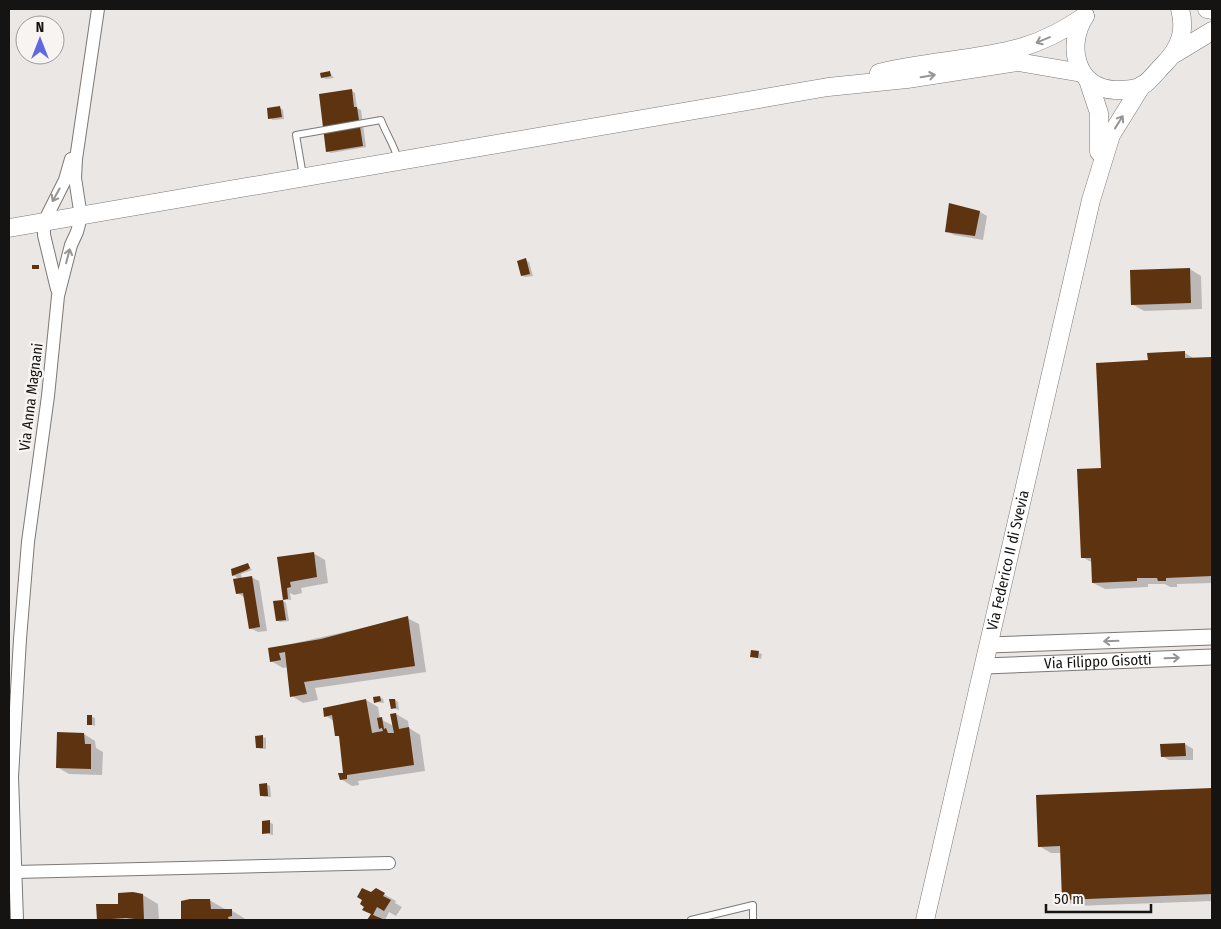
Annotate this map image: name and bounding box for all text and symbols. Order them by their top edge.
north arrow [15,15,65,65]
text: N [36,19,44,36]
one-way arrow [1036,35,1051,45]
one-way arrow [920,70,936,80]
one-way arrow [1114,115,1124,129]
one-way arrow [51,188,61,203]
one-way arrow [64,248,73,264]
street label: Via Anna Magnani [15,342,47,452]
street label: Via Federico II di Svevia [983,488,1033,632]
one-way arrow [1103,636,1119,645]
street label: Via Filippo Gisotti [1044,650,1152,673]
one-way arrow [1164,654,1180,663]
scale bar [1046,882,1151,914]
text: 50 m [1054,890,1084,908]

